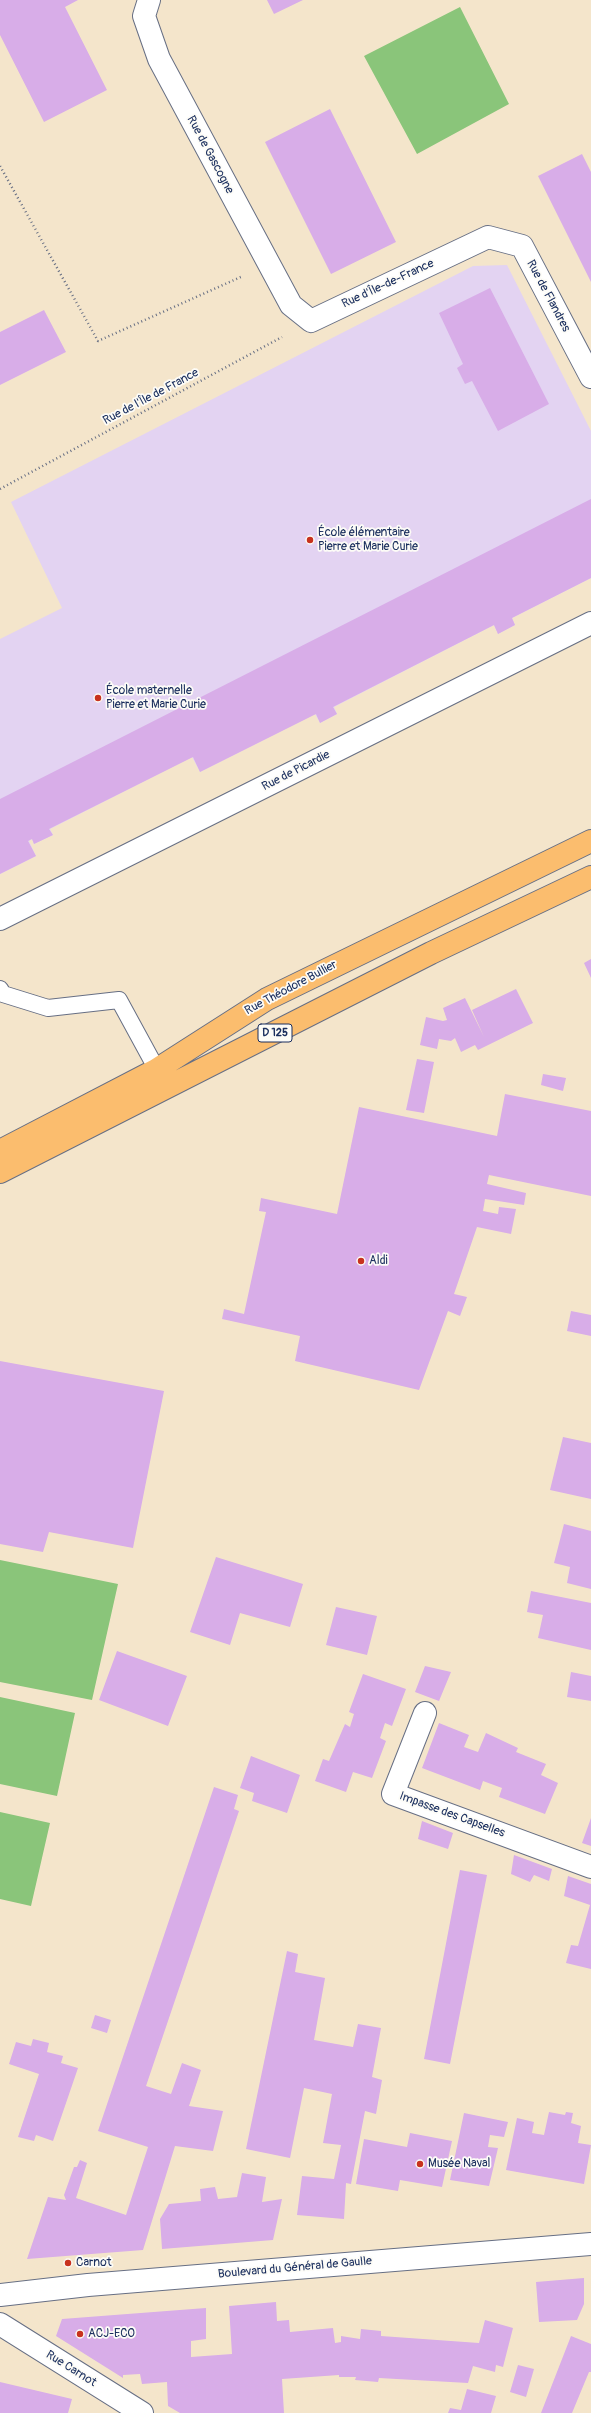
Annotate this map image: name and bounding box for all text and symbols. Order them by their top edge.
street label: Rue de Gascogne [183,114,237,196]
street label: Rue d'Île-de-France [340,256,436,312]
street label: Rue de Flandres [523,258,573,334]
street label: Rue de l'Île de France [101,366,201,428]
place label: École élémentaire Pierre et Marie Curie [318,526,418,554]
marker: École élémentaire Pierre et Marie Curie [305,535,315,545]
place label: École maternelle Pierre et Marie Curie [106,684,206,712]
marker: École maternelle Pierre et Marie Curie [93,693,103,703]
street label: Rue de Picardie [260,748,332,794]
street label: Rue Théodore Bullier [243,958,339,1018]
road number: D 125 [258,1024,292,1042]
place label: Aldi [369,1254,388,1268]
marker: Aldi [356,1256,366,1266]
street label: Impasse des Capselles [397,1789,507,1841]
place label: Musée Naval [428,2157,490,2171]
marker: Musée Naval [415,2159,425,2169]
street label: Boulevard du Général de Gaulle [217,2254,373,2282]
place label: Carnot [76,2256,112,2270]
marker: Carnot [63,2258,73,2268]
place label: ACJ-ECO [88,2327,135,2341]
marker: ACJ-ECO [75,2329,85,2339]
street label: Rue Carnot [43,2348,99,2390]

